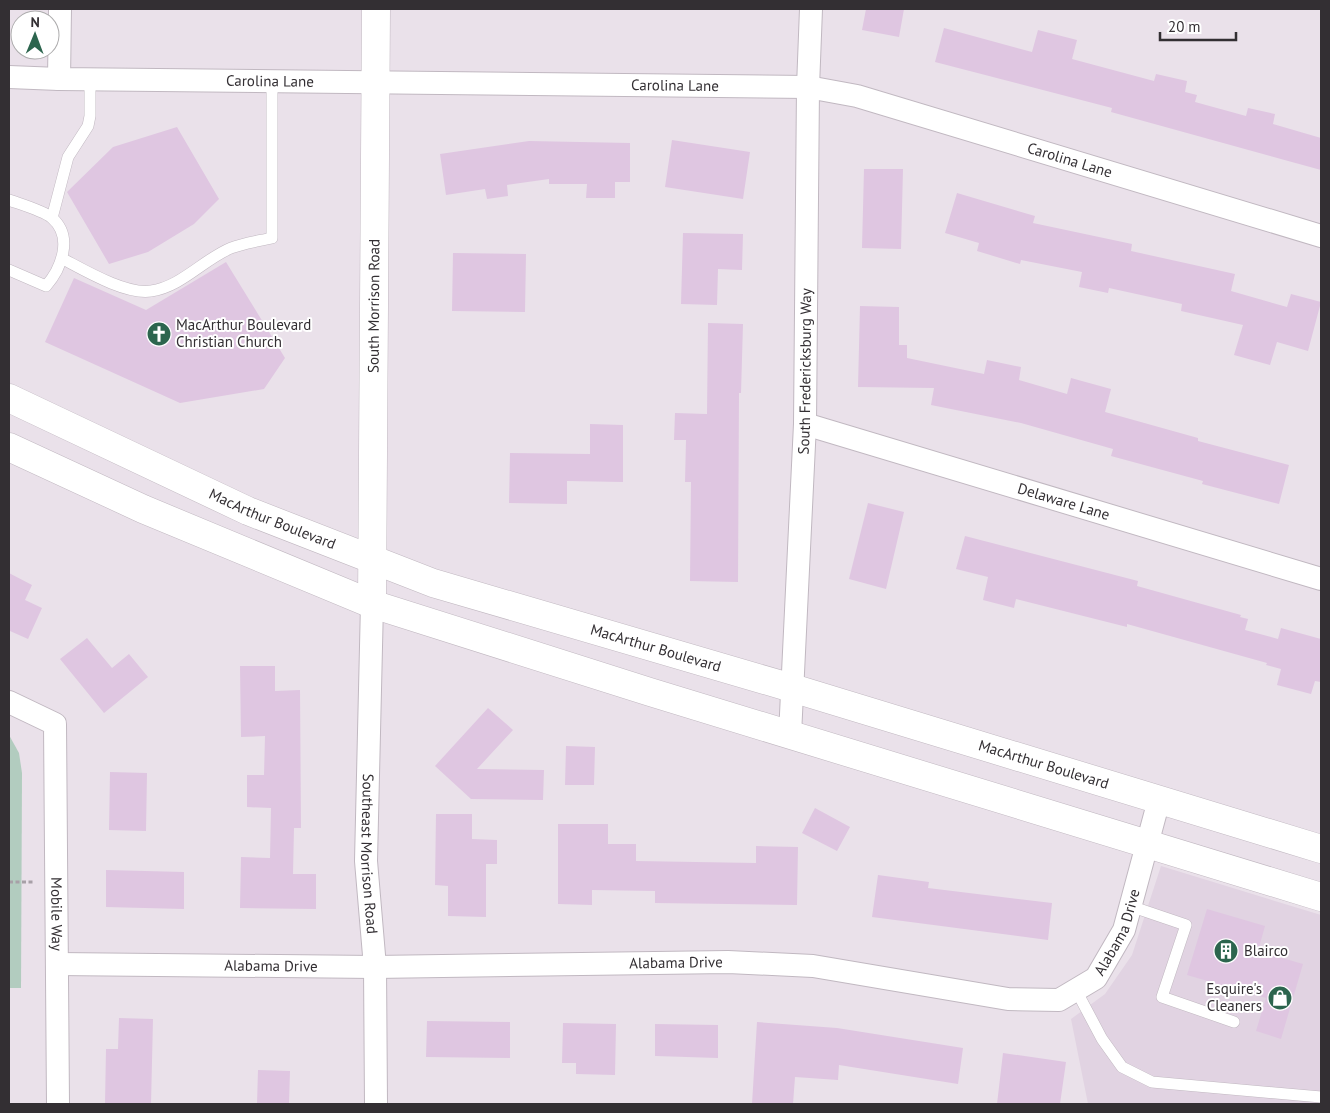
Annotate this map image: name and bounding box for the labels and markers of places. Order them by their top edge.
place label: MacArthur Boulevard Christian Church [176,315,311,351]
church icon: MacArthur Boulevard Christian Church [146,321,172,347]
building icon: Blairco [1213,938,1239,964]
place label: Blairco [1244,941,1288,960]
place label: Esquire's Cleaners [1206,979,1262,1015]
shop icon: Esquire's Cleaners [1267,985,1293,1011]

